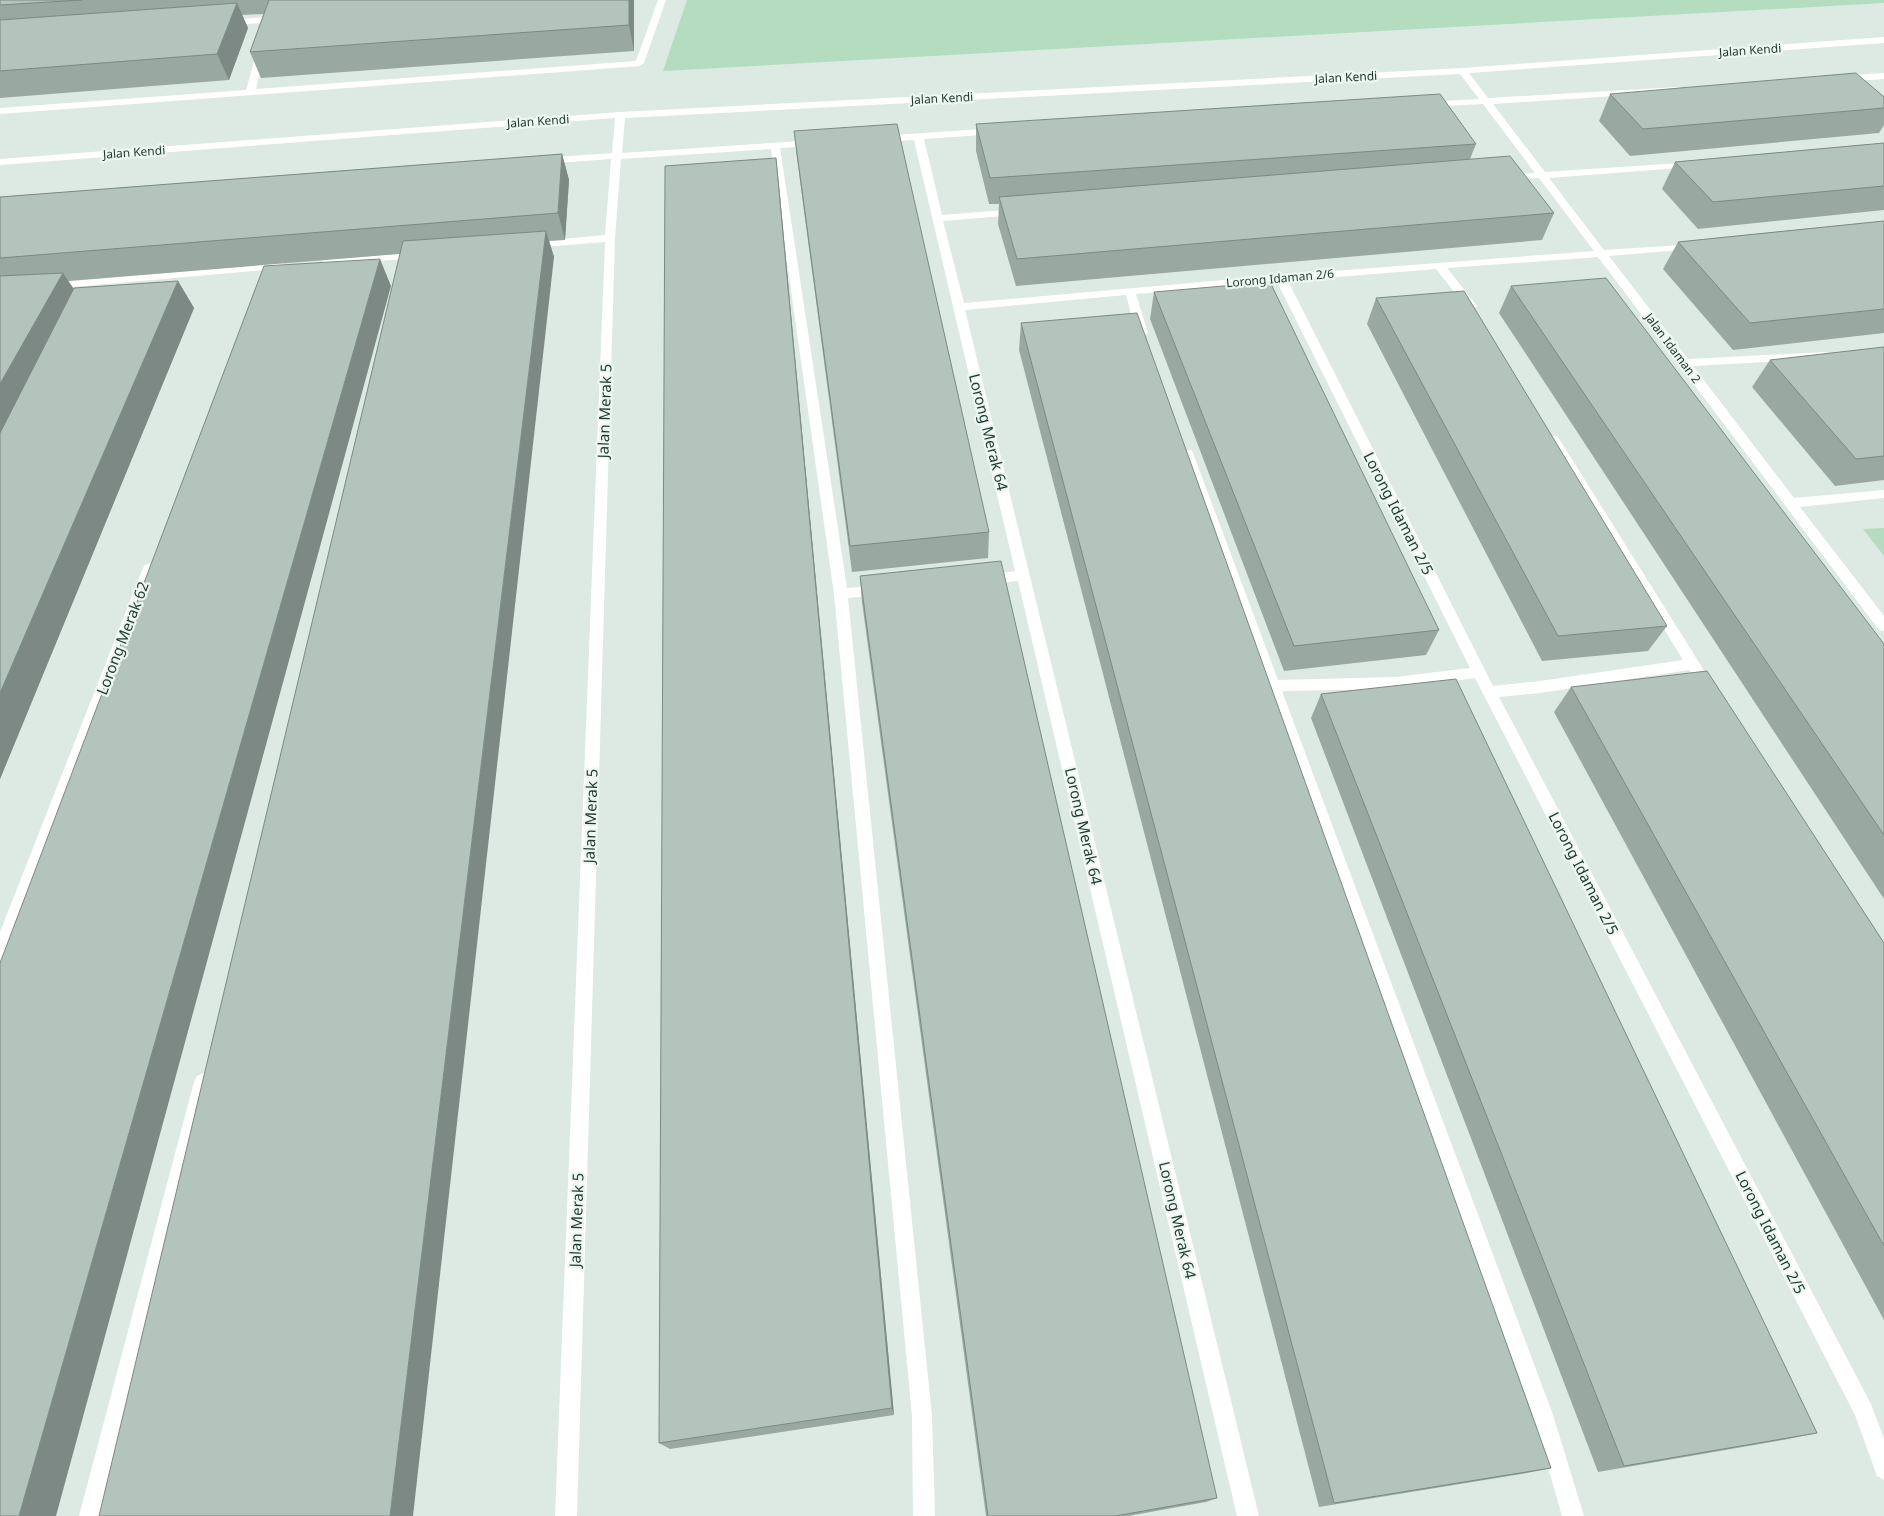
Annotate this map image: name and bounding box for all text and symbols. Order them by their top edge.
street label: Jalan Kendi [1717,39,1782,61]
street label: Jalan Kendi [1313,67,1378,87]
street label: Jalan Kendi [909,88,974,108]
street label: Jalan Kendi [505,110,570,132]
street label: Jalan Kendi [101,141,166,163]
street label: Lorong Idaman 2/6 [1225,265,1335,291]
street label: Jalan Idaman 2 [1640,309,1705,387]
street label: Jalan Merak 5 [592,363,616,461]
street label: Lorong Merak 64 [965,371,1013,493]
street label: Lorong Idaman 2/5 [1359,448,1439,578]
street label: Lorong Merak 62 [91,579,153,697]
street label: Lorong Merak 64 [1061,765,1107,887]
street label: Jalan Merak 5 [578,768,602,866]
street label: Lorong Idaman 2/5 [1544,808,1624,938]
street label: Lorong Merak 64 [1155,1159,1201,1281]
street label: Lorong Idaman 2/5 [1731,1167,1811,1297]
street label: Jalan Merak 5 [564,1172,588,1270]

